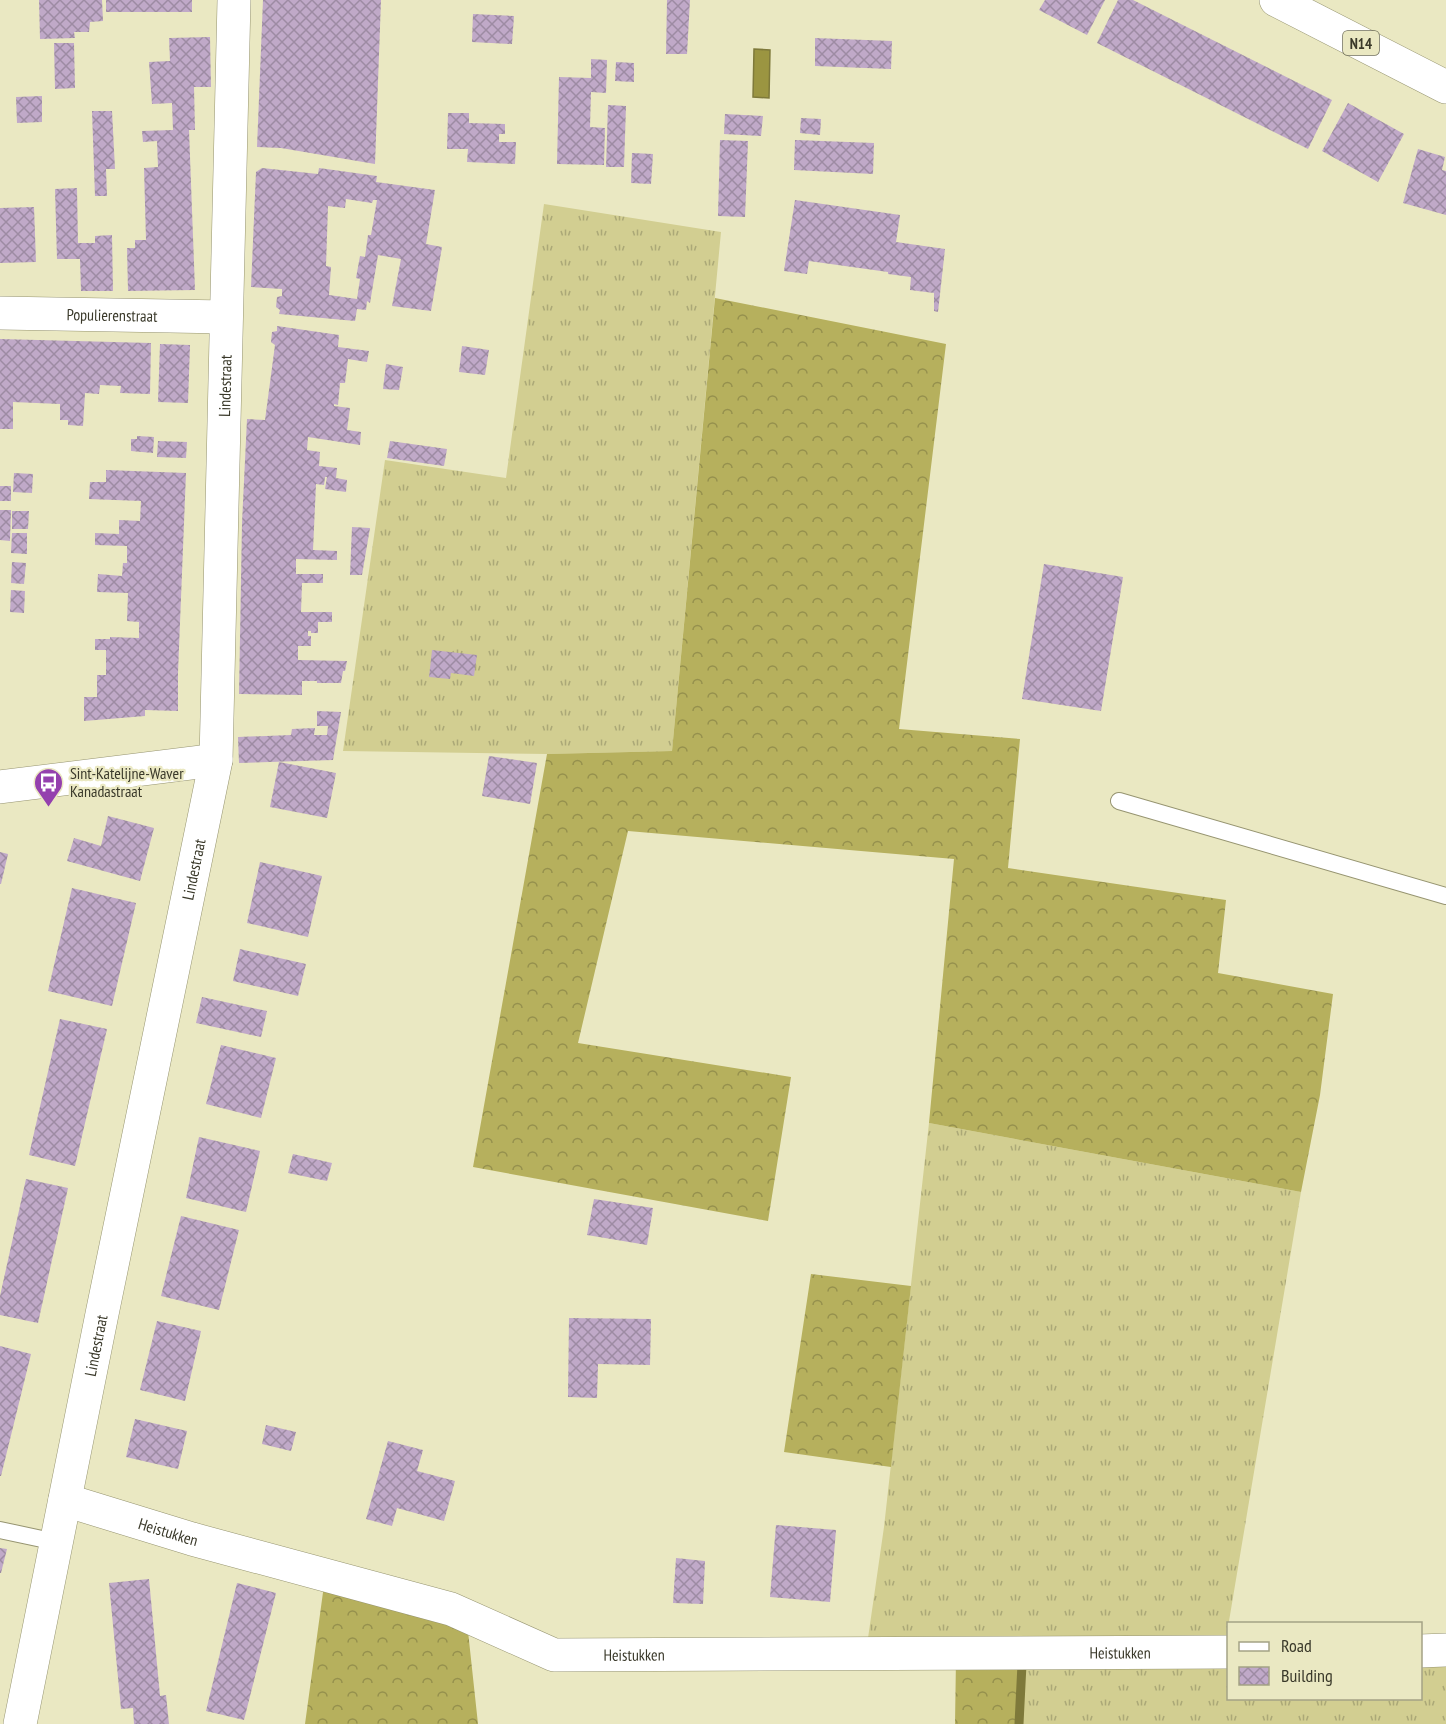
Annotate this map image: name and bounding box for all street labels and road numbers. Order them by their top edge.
road number: N14 [1343,31,1379,55]
street label: Populierenstraat [66,304,158,326]
street label: Lindestraat [214,354,236,417]
street label: Lindestraat [177,836,210,902]
street label: Lindestraat [80,1312,112,1378]
street label: Heistukken [136,1513,200,1550]
street label: Heistukken [1089,1642,1151,1663]
street label: Heistukken [603,1645,665,1665]

